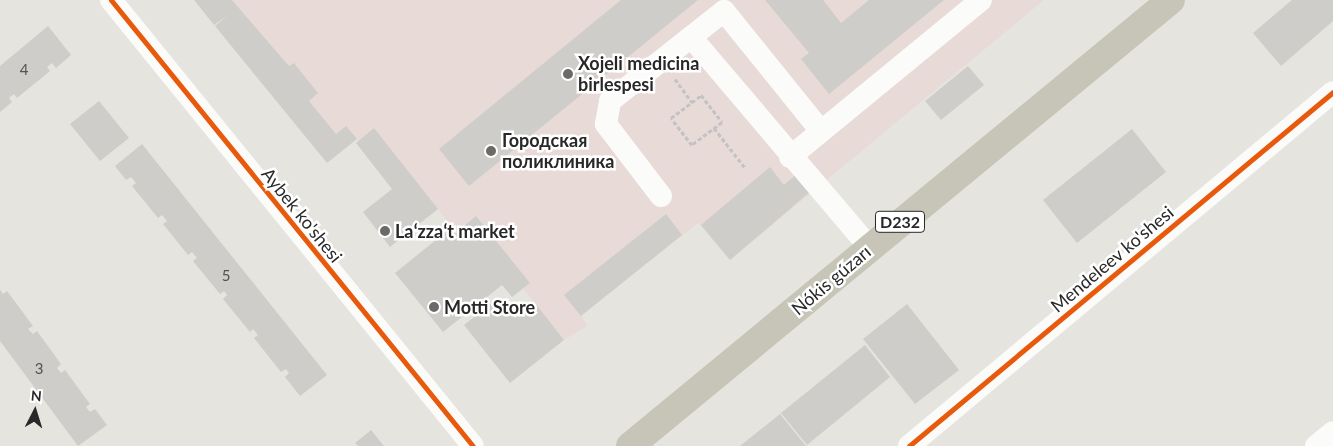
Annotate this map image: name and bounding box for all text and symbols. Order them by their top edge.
place label: Xojeli medicina birlespesi [578,53,699,96]
house number: 4 [20,61,28,79]
marker: Xojeli medicina birlespesi [562,68,574,80]
place label: Городская поликлиника [502,130,614,172]
marker: Городская поликлиника [484,144,498,158]
street label: Aybek ko'shesi [257,163,347,267]
street label: Mendeleev ko'shesi [1046,201,1178,317]
road number: D232 [874,208,926,236]
place label: Laʻzzaʻt market [395,220,515,242]
marker: Laʻzzaʻt market [379,225,391,237]
street label: Nókis gúzarı [787,241,875,319]
house number: 5 [222,267,230,285]
place label: Motti Store [444,296,535,318]
marker: Motti Store [428,301,440,313]
house number: 3 [35,360,43,378]
north arrow [10,386,60,436]
text: N [30,387,42,404]

